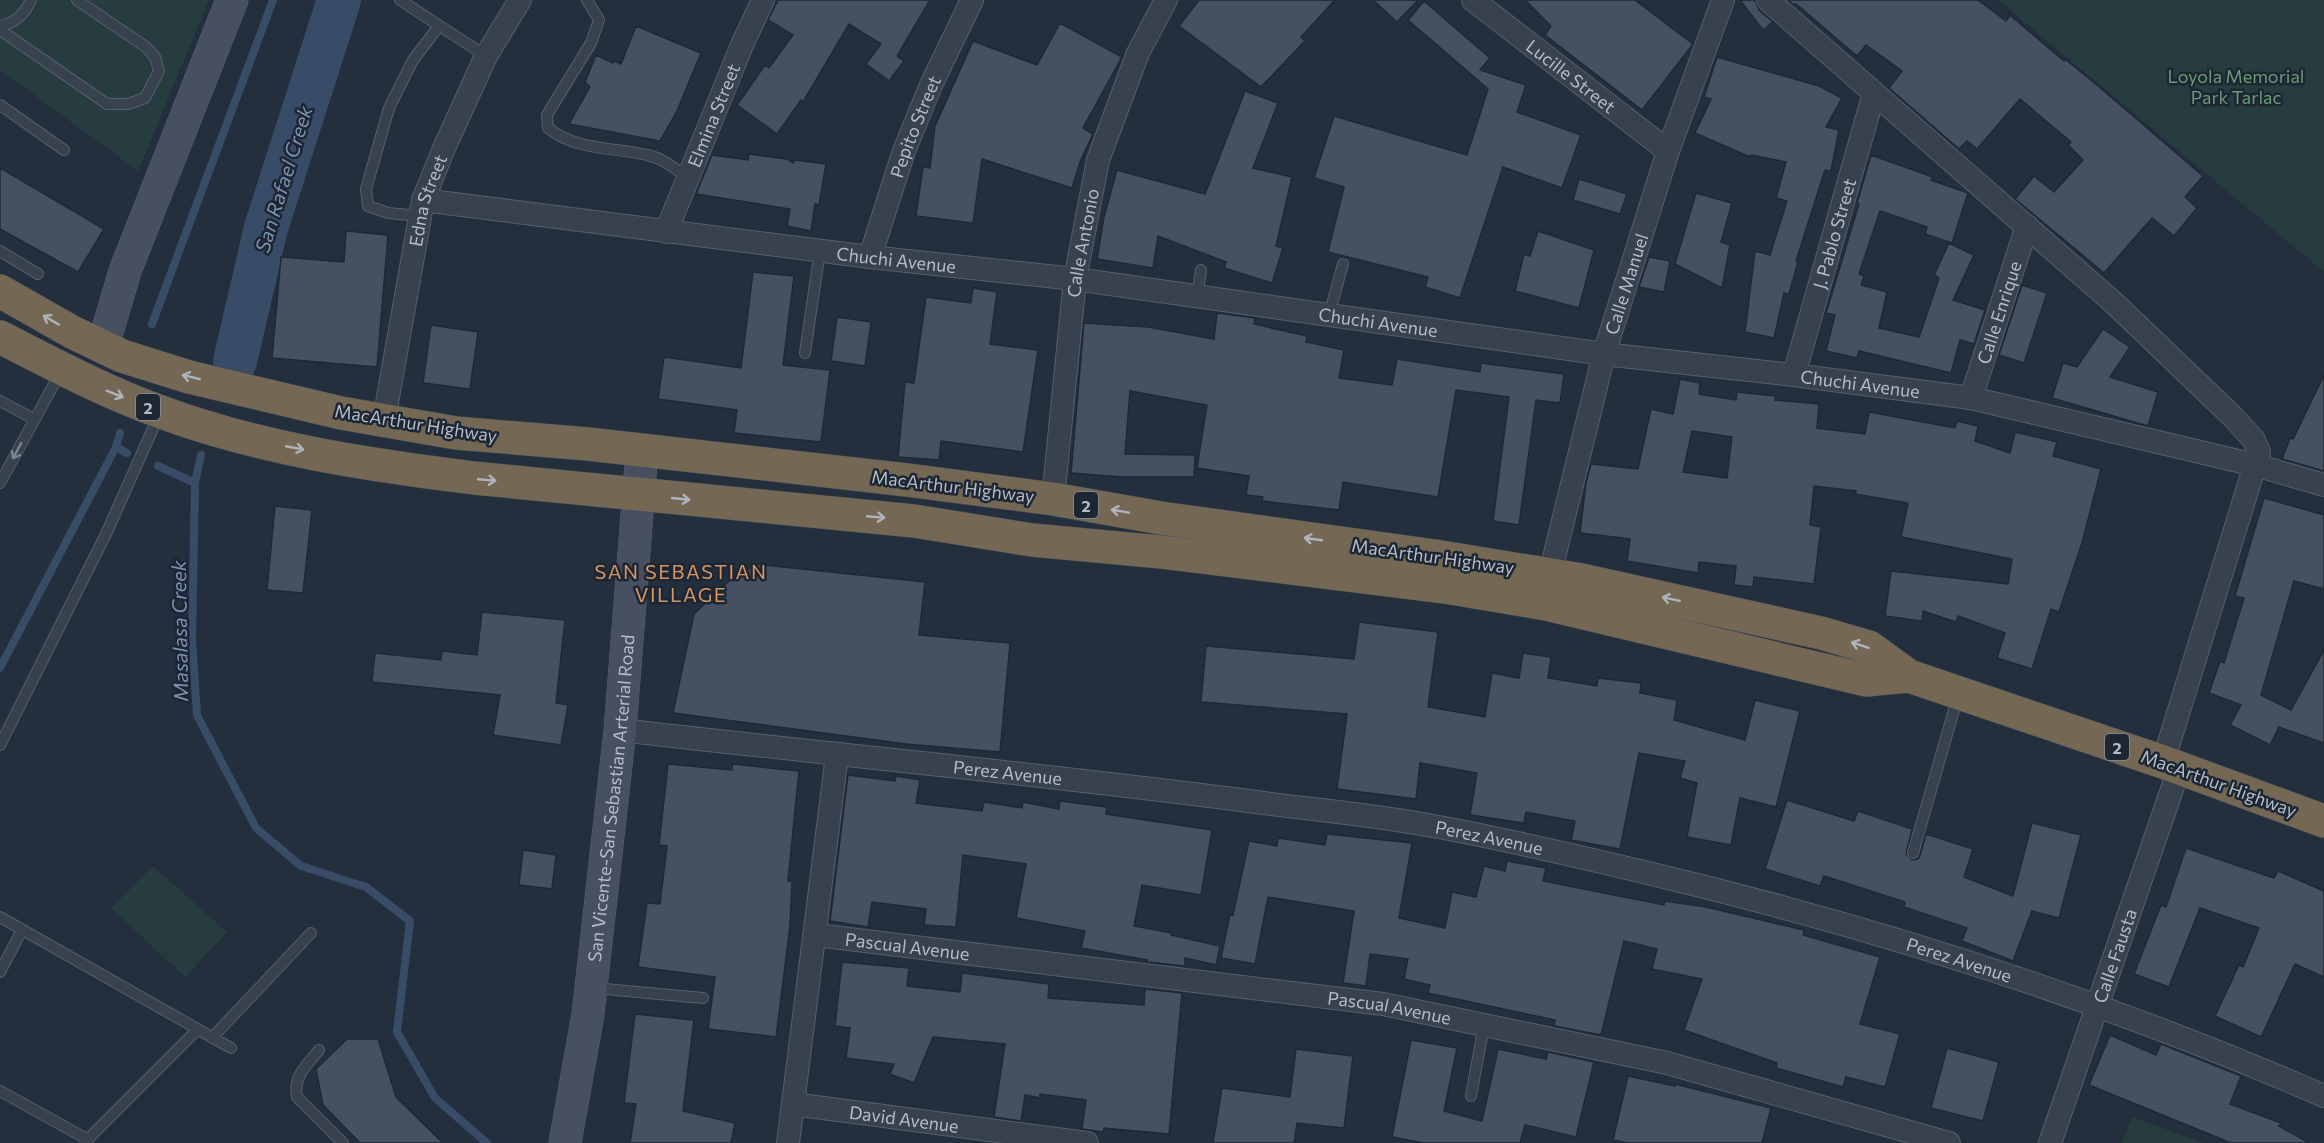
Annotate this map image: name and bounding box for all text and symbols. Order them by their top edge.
street label: Lucille Street [1522,34,1620,117]
street label: Elmina Street [683,60,744,170]
park label: Loyola Memorial Park Tarlac [2168,65,2304,108]
street label: Pepito Street [885,72,945,180]
water label: San Rafael Creek [249,102,317,255]
street label: Edna Street [404,151,451,248]
street label: J. Pablo Street [1808,176,1860,291]
street label: Calle Antonio [1062,186,1103,298]
street label: Calle Manuel [1600,231,1652,337]
street label: Chuchi Avenue [835,242,957,277]
street label: Calle Enrique [1972,258,2026,367]
street label: Chuchi Avenue [1317,303,1439,341]
one-way arrow [43,314,60,326]
street label: Chuchi Avenue [1799,365,1921,402]
one-way arrow [182,371,201,383]
one-way arrow [106,389,124,400]
road number: 2 [136,394,160,420]
street label: MacArthur Highway [333,399,499,447]
one-way arrow [11,442,23,459]
one-way arrow [285,443,304,454]
street label: MacArthur Highway [870,465,1036,507]
one-way arrow [477,475,497,486]
road number: 2 [1074,492,1098,518]
one-way arrow [671,494,691,505]
one-way arrow [1111,505,1130,516]
one-way arrow [865,512,885,523]
one-way arrow [1303,533,1323,544]
street label: MacArthur Highway [1350,534,1516,578]
water label: Masalasa Creek [166,559,192,702]
district label: SAN SEBASTIAN VILLAGE [595,559,767,606]
one-way arrow [1661,593,1681,604]
street label: San Vicente-San Sebastian Arterial Road [583,634,638,963]
one-way arrow [1851,639,1870,650]
road number: 2 [2105,734,2129,760]
street label: MacArthur Highway [2138,745,2300,821]
street label: Perez Avenue [952,755,1063,789]
street label: Perez Avenue [1434,816,1545,859]
street label: Calle Fausta [2088,906,2141,1006]
street label: Pascual Avenue [844,928,971,965]
street label: Perez Avenue [1904,933,2015,987]
street label: Pascual Avenue [1326,986,1453,1029]
street label: David Avenue [848,1101,960,1137]

